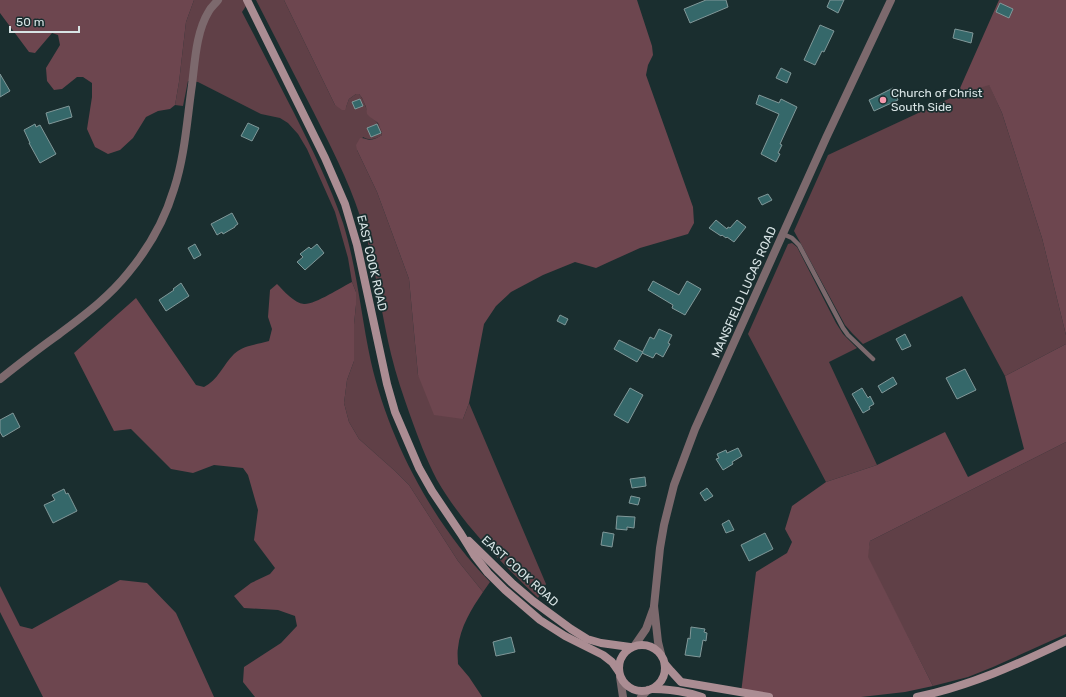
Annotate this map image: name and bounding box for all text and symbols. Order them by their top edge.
scale bar [10,8,79,34]
text: 50 m [16,15,44,29]
place label: Church of Christ South Side [891,86,983,114]
marker: Church of Christ South Side [878,95,888,105]
street label: EAST COOK ROAD [354,213,390,313]
street label: MANSFIELD LUCAS ROAD [709,224,779,360]
street label: EAST COOK ROAD [479,533,561,609]

